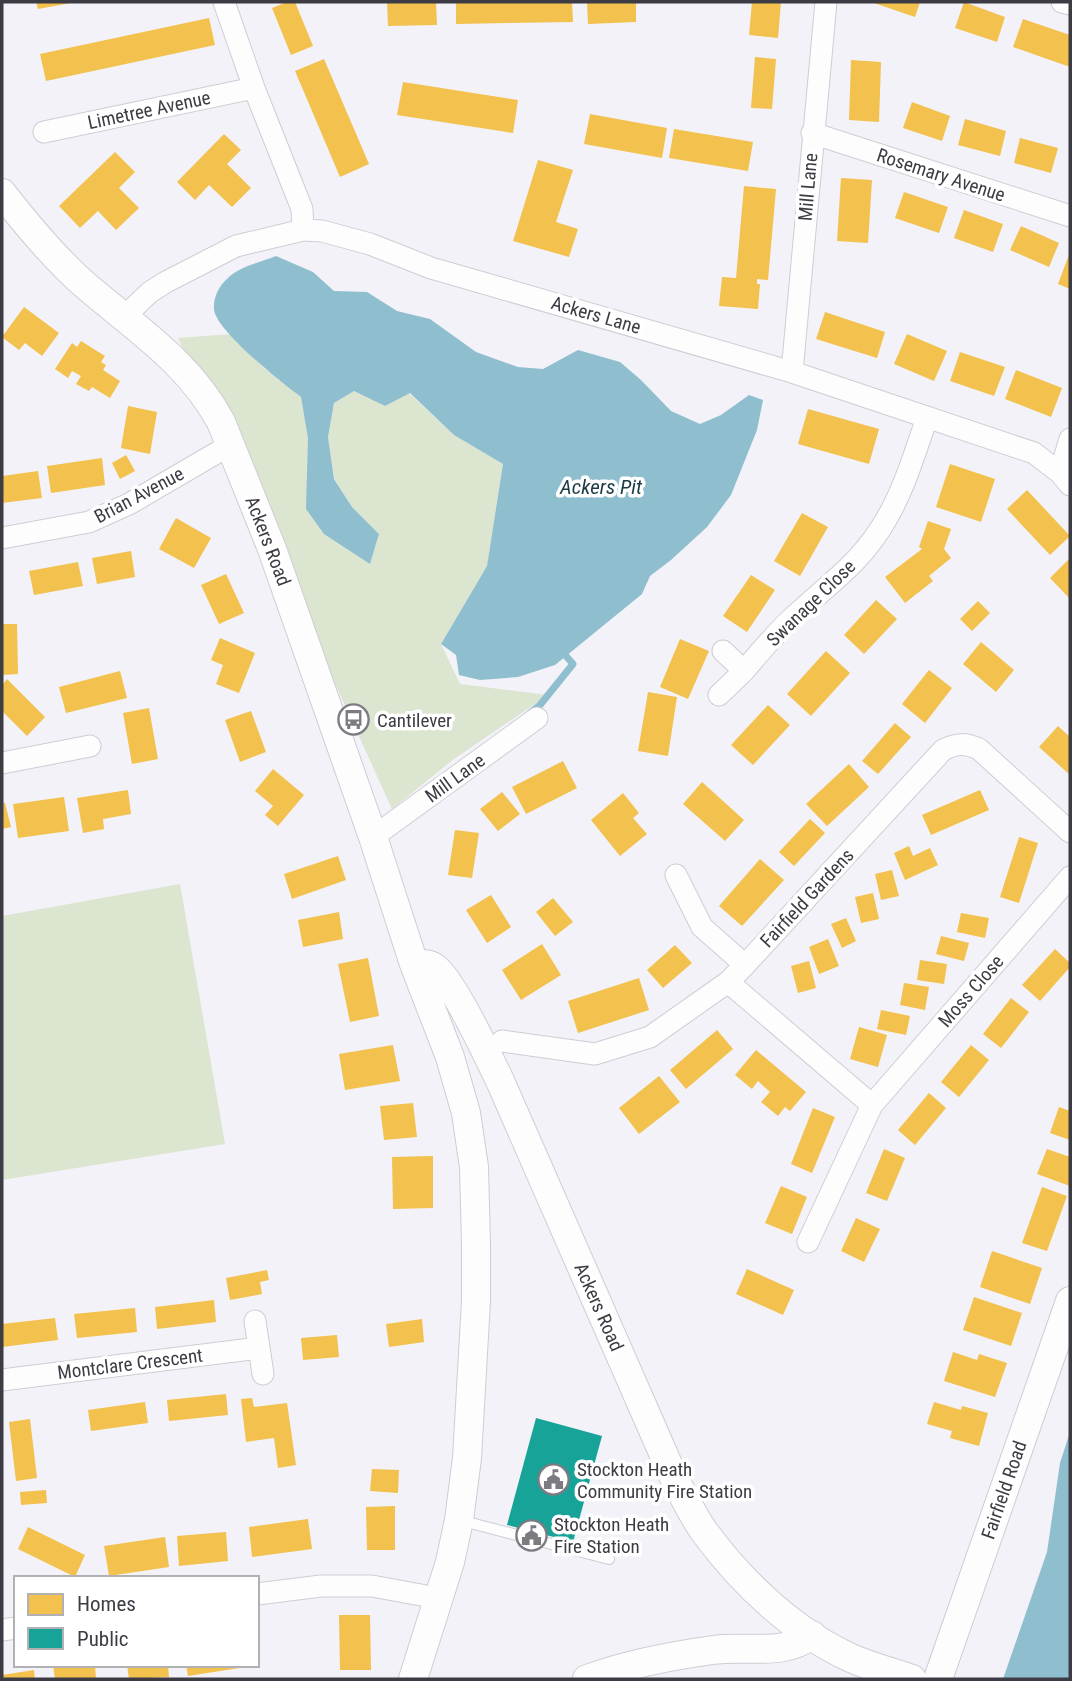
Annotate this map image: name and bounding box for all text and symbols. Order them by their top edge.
street label: Limetree Avenue [86,86,212,134]
street label: Rosemary Avenue [874,143,1008,207]
street label: Mill Lane [794,152,822,222]
street label: Ackers Lane [549,291,644,339]
street label: Brian Avenue [90,462,188,528]
water label: Ackers Pit [559,475,643,499]
street label: Ackers Road [240,493,296,589]
street label: Swanage Close [762,555,860,651]
bus stop icon: Cantilever [337,703,371,737]
place label: Cantilever [377,709,452,732]
street label: Mill Lane [421,749,489,807]
street label: Fairfield Gardens [755,844,859,952]
street label: Moss Close [934,950,1009,1032]
street label: Ackers Road [569,1259,629,1355]
street label: Montclare Crescent [56,1344,204,1384]
street label: Fairfield Road [976,1438,1032,1542]
place label: Stockton Heath Community Fire Station [577,1458,752,1503]
public building icon: Stockton Heath Community Fire Station [537,1463,571,1497]
place label: Stockton Heath Fire Station [554,1513,669,1558]
public building icon: Stockton Heath Fire Station [514,1518,548,1552]
legend [14,1576,259,1667]
text: Homes [77,1592,136,1616]
text: Public [77,1627,129,1651]

